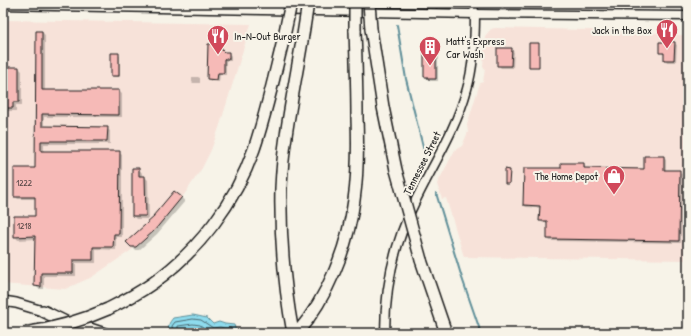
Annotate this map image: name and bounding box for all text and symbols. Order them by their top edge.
restaurant icon: Jack in the Box [654,17,680,50]
restaurant icon: In-N-Out Burger [205,23,231,56]
place label: Jack in the Box [592,23,652,37]
place label: In-N-Out Burger [234,29,302,43]
building icon: Matt's Express Car Wash [417,34,443,67]
place label: Matt's Express Car Wash [446,34,505,61]
street label: Tennessee Street [400,129,444,197]
shop icon: The Home Depot [601,163,627,196]
place label: The Home Depot [535,169,598,183]
house number: 1222 [16,177,33,189]
house number: 1218 [17,220,31,232]

